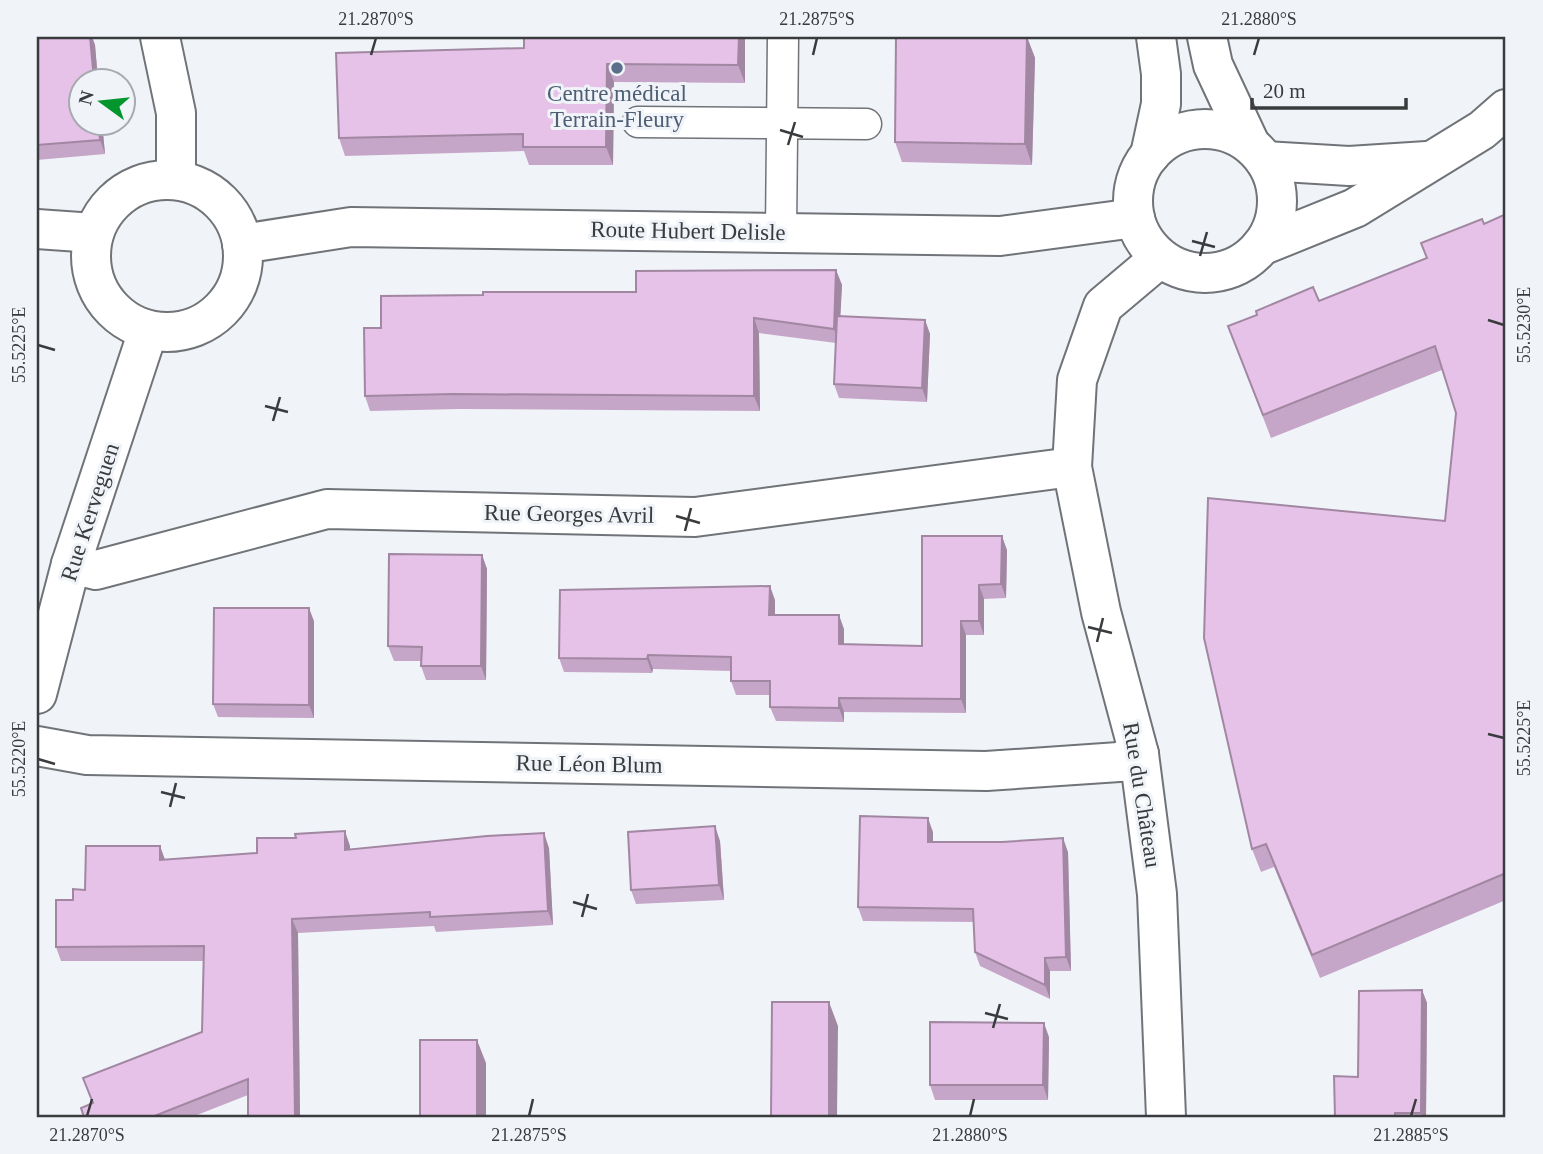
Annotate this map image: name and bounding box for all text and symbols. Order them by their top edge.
text: 21.2870°S [338,9,414,29]
text: 21.2875°S [779,9,855,29]
text: 21.2880°S [1221,9,1297,29]
marker: Centre médical Terrain-Fleury [609,60,625,76]
north arrow [66,66,136,136]
scale bar [1252,66,1406,110]
text: 20 m [1263,79,1306,103]
place label: Centre médical Terrain-Fleury [547,81,687,132]
text: N [74,88,98,107]
street label: Route Hubert Delisle [590,217,786,245]
text: 55.5230°E [1514,287,1534,363]
text: 55.5225°E [9,307,29,383]
street label: Rue Kerveguen [56,439,124,584]
street label: Rue Georges Avril [484,500,654,528]
text: 55.5225°E [1514,700,1534,776]
street label: Rue du Château [1118,720,1166,870]
text: 55.5220°E [9,721,29,797]
street label: Rue Léon Blum [515,750,663,778]
text: 21.2870°S [49,1125,125,1145]
text: 21.2875°S [491,1125,567,1145]
text: 21.2880°S [932,1125,1008,1145]
text: 21.2885°S [1373,1125,1449,1145]

